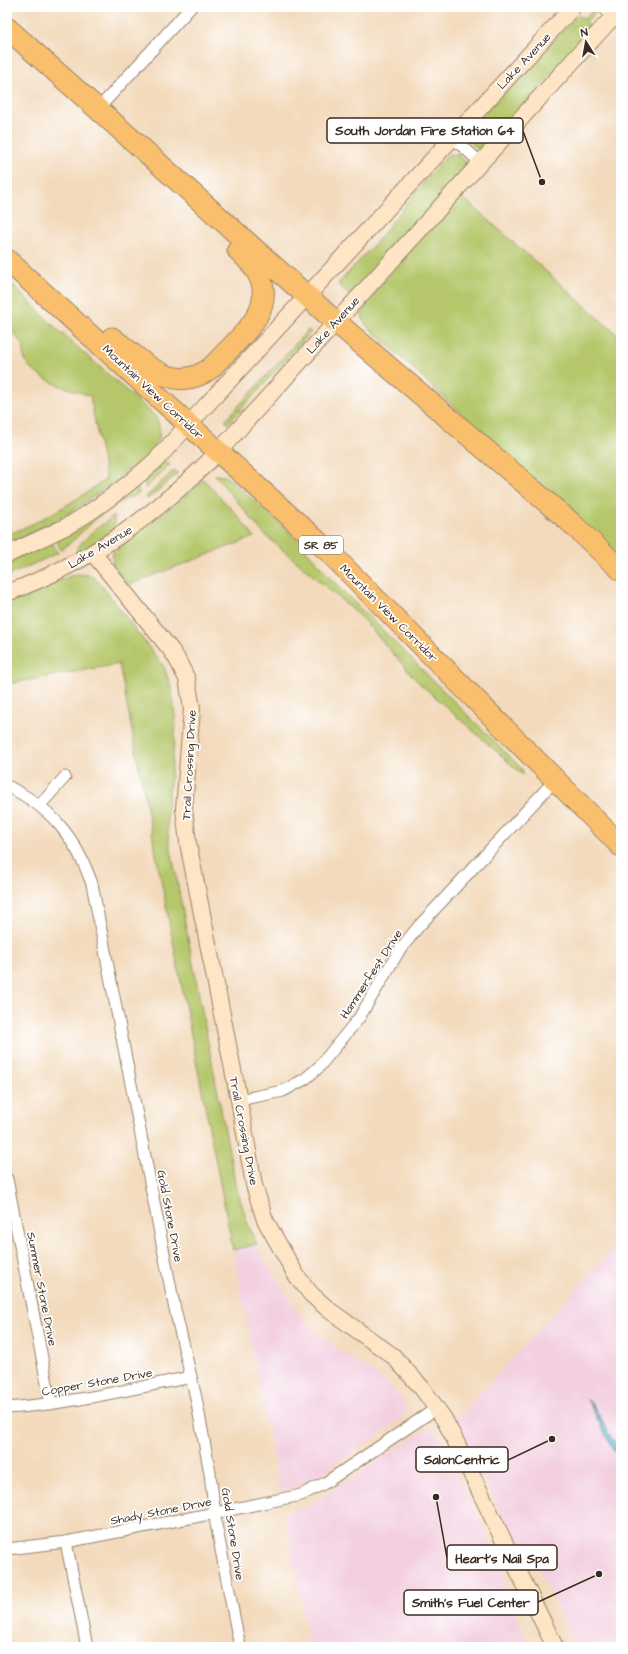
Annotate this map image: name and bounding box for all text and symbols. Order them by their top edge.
north arrow [566,22,606,62]
text: N [579,25,589,41]
street label: Lake Avenue [494,29,556,93]
callout: South Jordan Fire Station 64 [327,118,523,143]
text: South Jordan Fire Station 64 [334,122,515,140]
street label: Lake Avenue [303,292,364,358]
street label: Mountain View Corridor [98,341,207,444]
street label: Lake Avenue [65,521,136,573]
road number: SR 85 [299,536,343,554]
street label: Mountain View Corridor [336,560,442,666]
street label: Trail Crossing Drive [178,709,202,821]
street label: Hammerfest Drive [336,926,407,1022]
street label: Trail Crossing Drive [224,1075,262,1188]
street label: Gold Stone Drive [152,1169,187,1264]
street label: Summer Stone Drive [22,1231,61,1348]
street label: Copper Stone Drive [40,1364,154,1401]
callout: SalonCentric [416,1447,508,1472]
text: SalonCentric [423,1451,501,1469]
street label: Gold Stone Drive [217,1487,248,1582]
street label: Shady Stone Drive [109,1493,214,1531]
callout: Heart's Nail Spa [447,1545,557,1570]
text: Heart's Nail Spa [455,1550,549,1569]
callout: Smith's Fuel Center [404,1590,538,1615]
text: Smith's Fuel Center [411,1594,531,1612]

